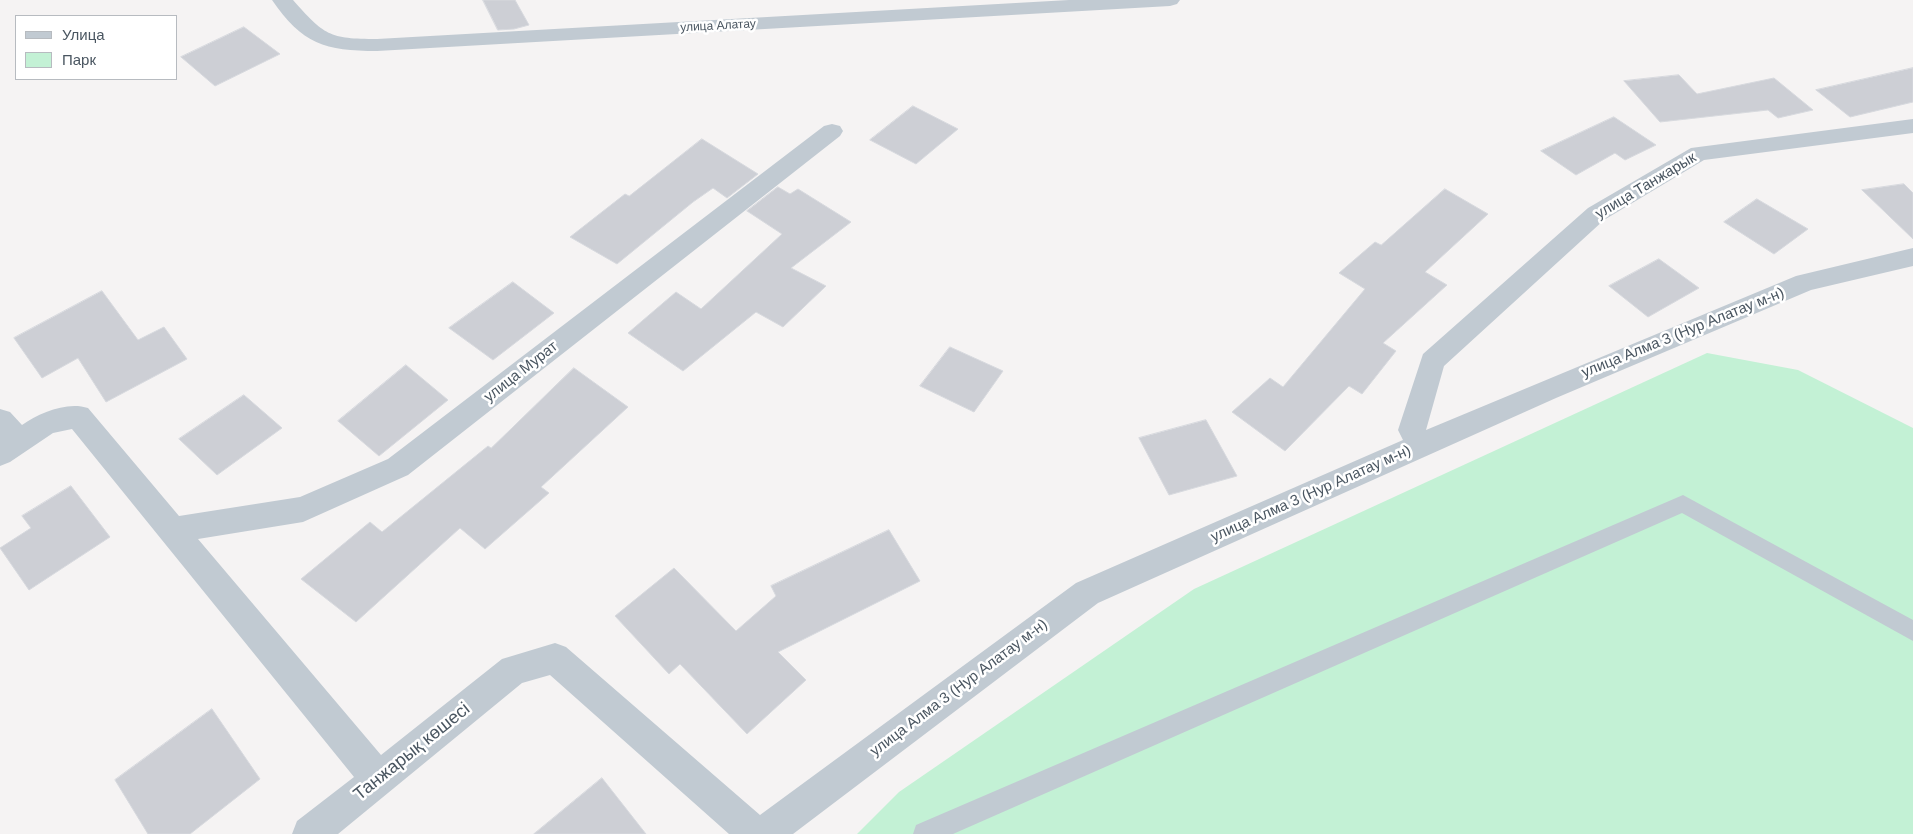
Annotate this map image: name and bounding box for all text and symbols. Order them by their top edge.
legend [15,15,178,80]
street label: улица Алатау [680,17,756,35]
text: Улица [62,26,105,43]
text: Парк [62,51,96,68]
street label: улица Танжарык [1592,149,1700,223]
street label: улица Алма 3 (Нур Алатау м-н) [1579,284,1787,382]
street label: улица Мурат [481,338,561,406]
street label: улица Алма 3 (Нур Алатау м-н) [1208,442,1414,546]
street label: улица Алма 3 (Нур Алатау м-н) [867,615,1051,761]
street label: Танжарық көшесі [350,699,474,805]

